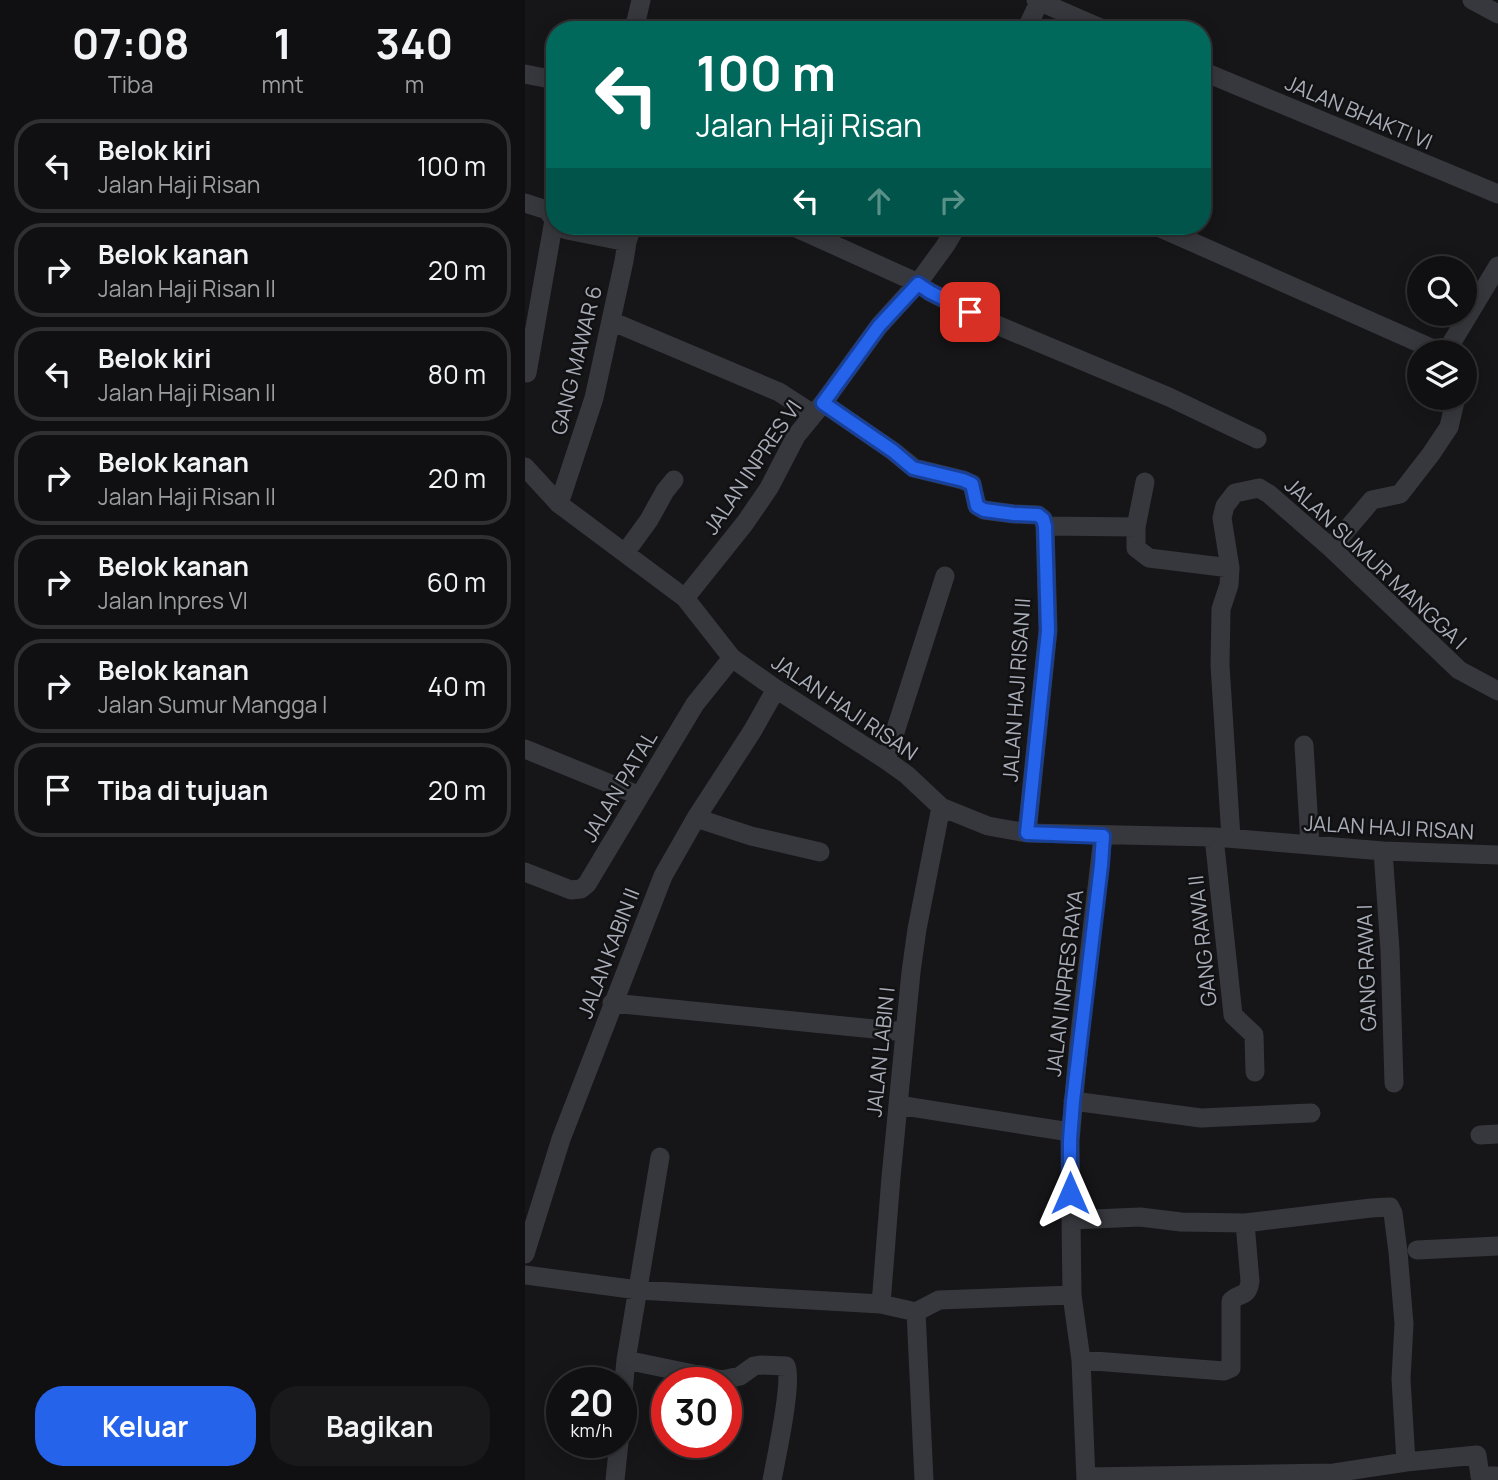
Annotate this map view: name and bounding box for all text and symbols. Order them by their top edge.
text: 07:08 [72,14,190,72]
text: 1 [273,14,292,72]
text: 340 [376,14,453,72]
text: 100 m [696,39,836,106]
icon: left [581,49,672,140]
text: Tiba [108,68,153,100]
text: mnt [261,68,304,100]
text: m [405,68,424,100]
street label: JALAN BHAKTI VI [1281,68,1437,156]
text: Jalan Haji Risan [696,103,922,147]
text: Belok kiri [98,132,212,168]
icon: left [39,147,77,185]
text: 100 m [417,148,486,184]
text: Jalan Haji Risan [98,168,260,200]
icon: left [787,182,825,220]
icon: ahead [860,182,898,220]
icon: right [933,182,971,220]
text: Belok kanan [98,236,249,272]
icon: right [39,251,77,289]
text: 20 m [428,252,486,288]
map controls [1407,256,1477,410]
button: search [1407,256,1477,326]
text: Jalan Haji Risan II [98,272,276,304]
pin [940,282,1000,342]
street label: GANG MAWAR 6 [544,283,608,437]
icon: arrive [951,293,989,331]
text: Belok kiri [98,340,212,376]
button: layers [1407,340,1477,410]
icon: left [39,355,77,393]
text: 80 m [428,356,486,392]
text: Jalan Haji Risan II [98,376,276,408]
street label: JALAN INPRES VI [697,394,807,540]
text: Belok kanan [98,444,249,480]
icon: right [39,459,77,497]
text: 20 m [428,460,486,496]
street label: JALAN SUMUR MANGGA I [1279,471,1473,655]
text: Jalan Haji Risan II [98,480,276,512]
text: Belok kanan [98,548,249,584]
icon: right [39,563,77,601]
text: 60 m [427,564,486,600]
text: Jalan Inpres VI [98,584,248,616]
street label: JALAN HAJI RISAN II [996,597,1036,783]
street label: JALAN HAJI RISAN [766,648,924,766]
text: Belok kanan [98,652,249,688]
icon: right [39,667,77,705]
text: 40 m [428,668,486,704]
text: Jalan Sumur Mangga I [98,688,328,720]
street label: JALAN PATAL [575,725,663,847]
icon: arrive [39,771,77,809]
text: Tiba di tujuan [98,772,268,808]
text: 20 m [428,772,486,808]
street label: JALAN HAJI RISAN [1303,809,1475,845]
street label: GANG RAWA II [1181,874,1223,1008]
street label: JALAN KABIN II [570,884,646,1022]
street label: JALAN INPRES RAYA [1039,888,1089,1078]
street label: GANG RAWA I [1350,904,1382,1032]
street label: JALAN LABIN I [859,986,901,1118]
position arrow [1033,1156,1107,1230]
speed limit sign: 30 [651,1367,742,1458]
text: 20 [570,1379,613,1427]
button: Keluar [35,1386,256,1466]
button: Bagikan [270,1386,490,1466]
text: km/h [571,1418,612,1442]

